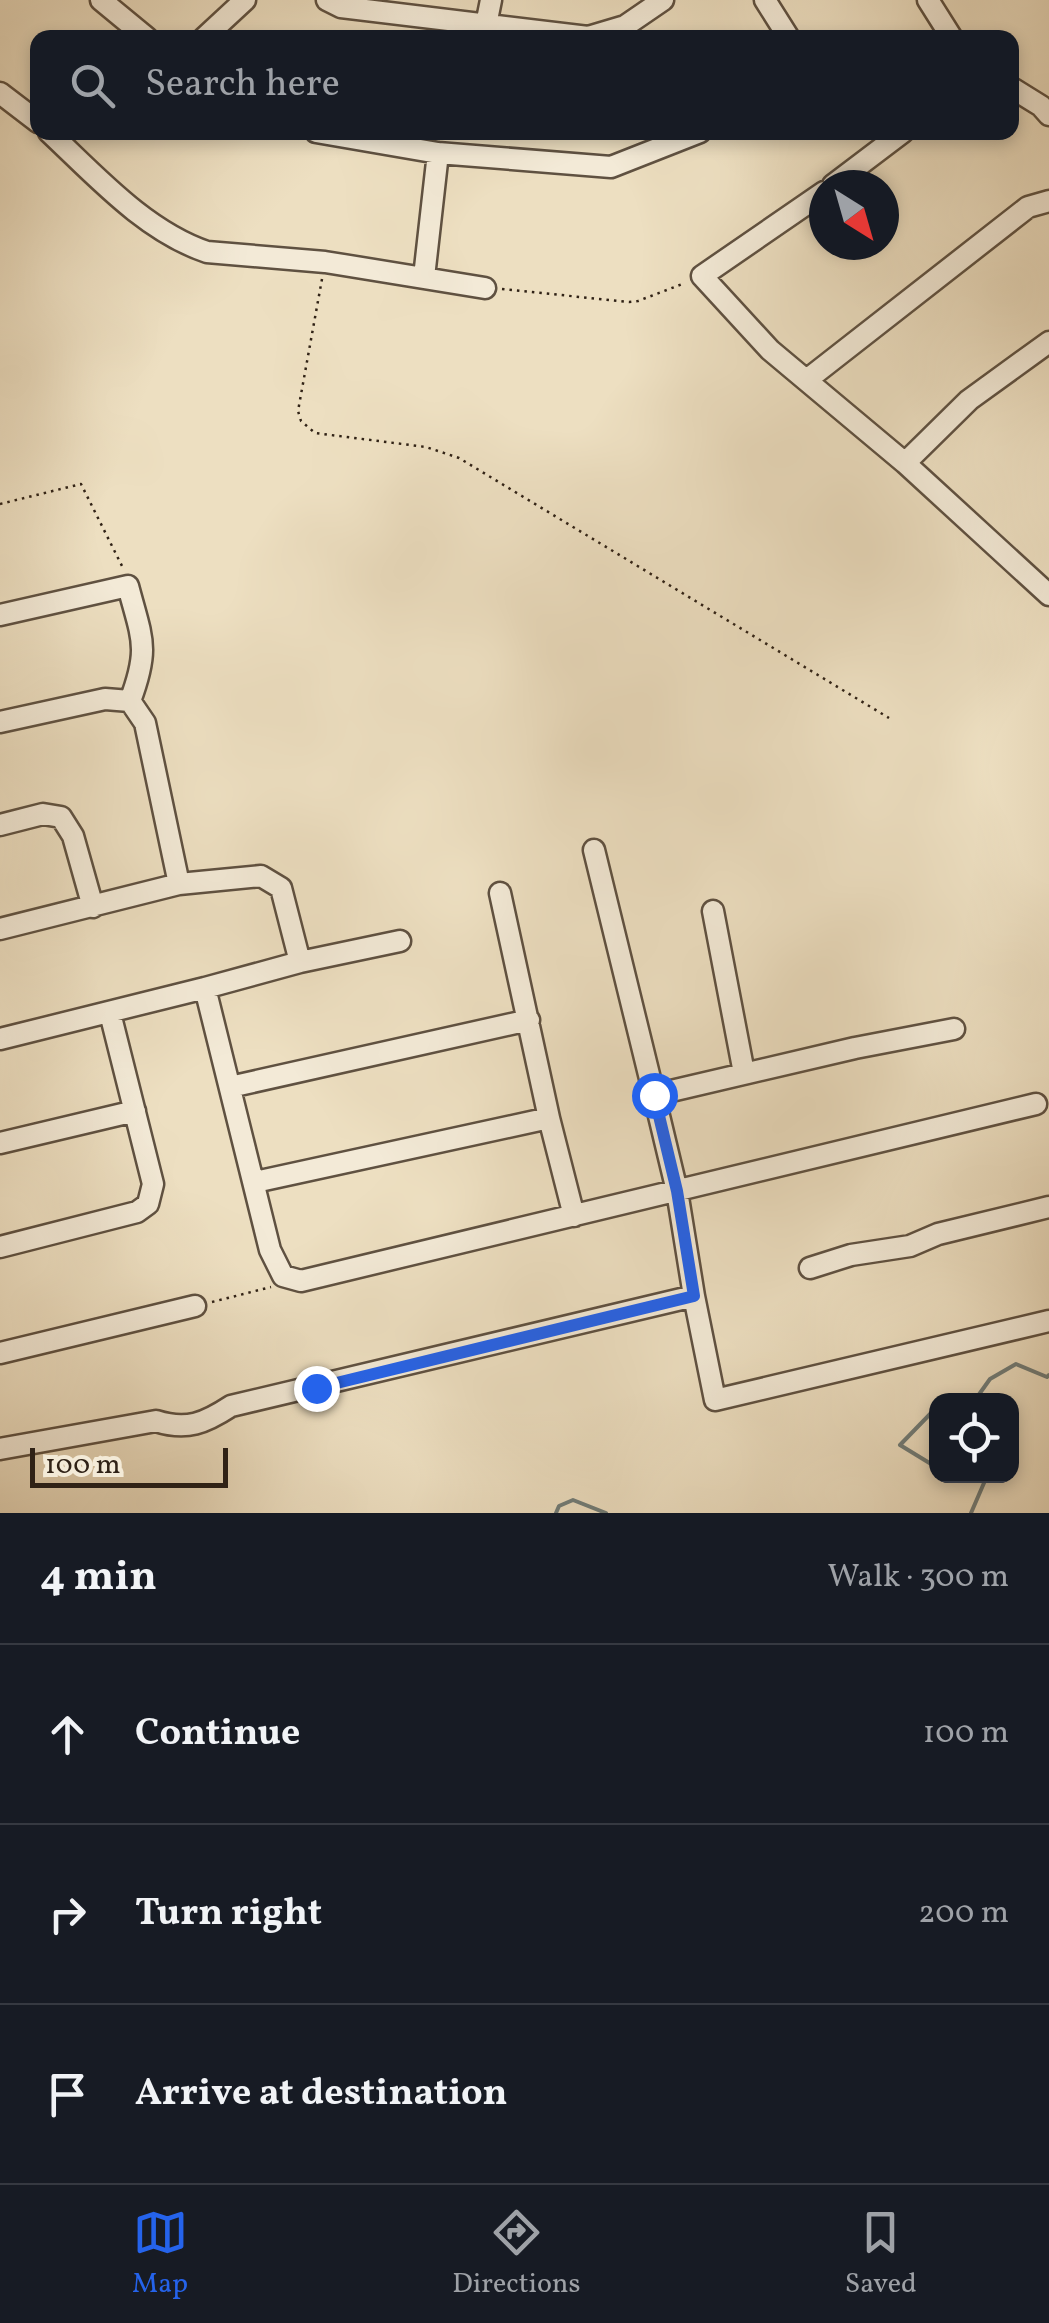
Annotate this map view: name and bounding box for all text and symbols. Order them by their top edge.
search box [30,30,1019,140]
icon: search [65,58,120,113]
text: Search here [145,59,340,112]
north arrow [809,170,899,260]
route start [632,1073,678,1119]
route end [294,1366,340,1412]
map controls [929,1393,1019,1483]
button: locate [929,1393,1019,1483]
scale bar [30,1443,228,1488]
text: 100 m [45,1446,120,1485]
text: 4 min [40,1549,157,1608]
text: Walk · 300 m [828,1556,1009,1600]
icon: ahead [40,1707,95,1762]
text: Continue [135,1708,300,1761]
text: 100 m [923,1712,1009,1756]
icon: right [40,1887,95,1942]
text: Turn right [135,1888,322,1941]
text: 200 m [918,1892,1009,1936]
icon: arrive [40,2067,95,2122]
text: Arrive at destination [135,2068,508,2121]
tab: Map [132,2205,188,2304]
tab: Directions [452,2205,581,2304]
tab: Saved [845,2205,917,2304]

